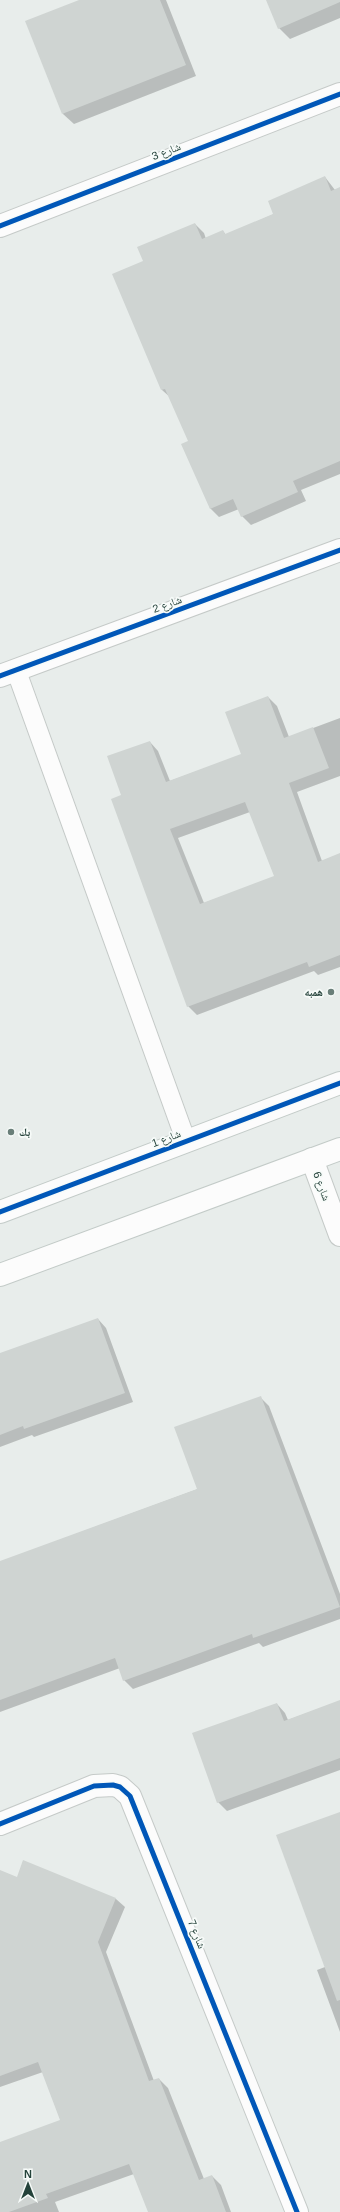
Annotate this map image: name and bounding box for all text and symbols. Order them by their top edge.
street label: شارع 3 [150,140,183,163]
street label: شارع 2 [151,593,184,616]
place label: همبه [304,986,323,999]
marker: همبه [326,987,336,997]
place label: بك [19,1126,30,1139]
marker: بك [6,1127,16,1137]
street label: شارع 1 [150,1127,183,1150]
street label: شارع 6 [310,1170,333,1203]
street label: شارع 7 [185,1918,208,1951]
north arrow [8,2164,48,2204]
text: N [24,2168,32,2180]

